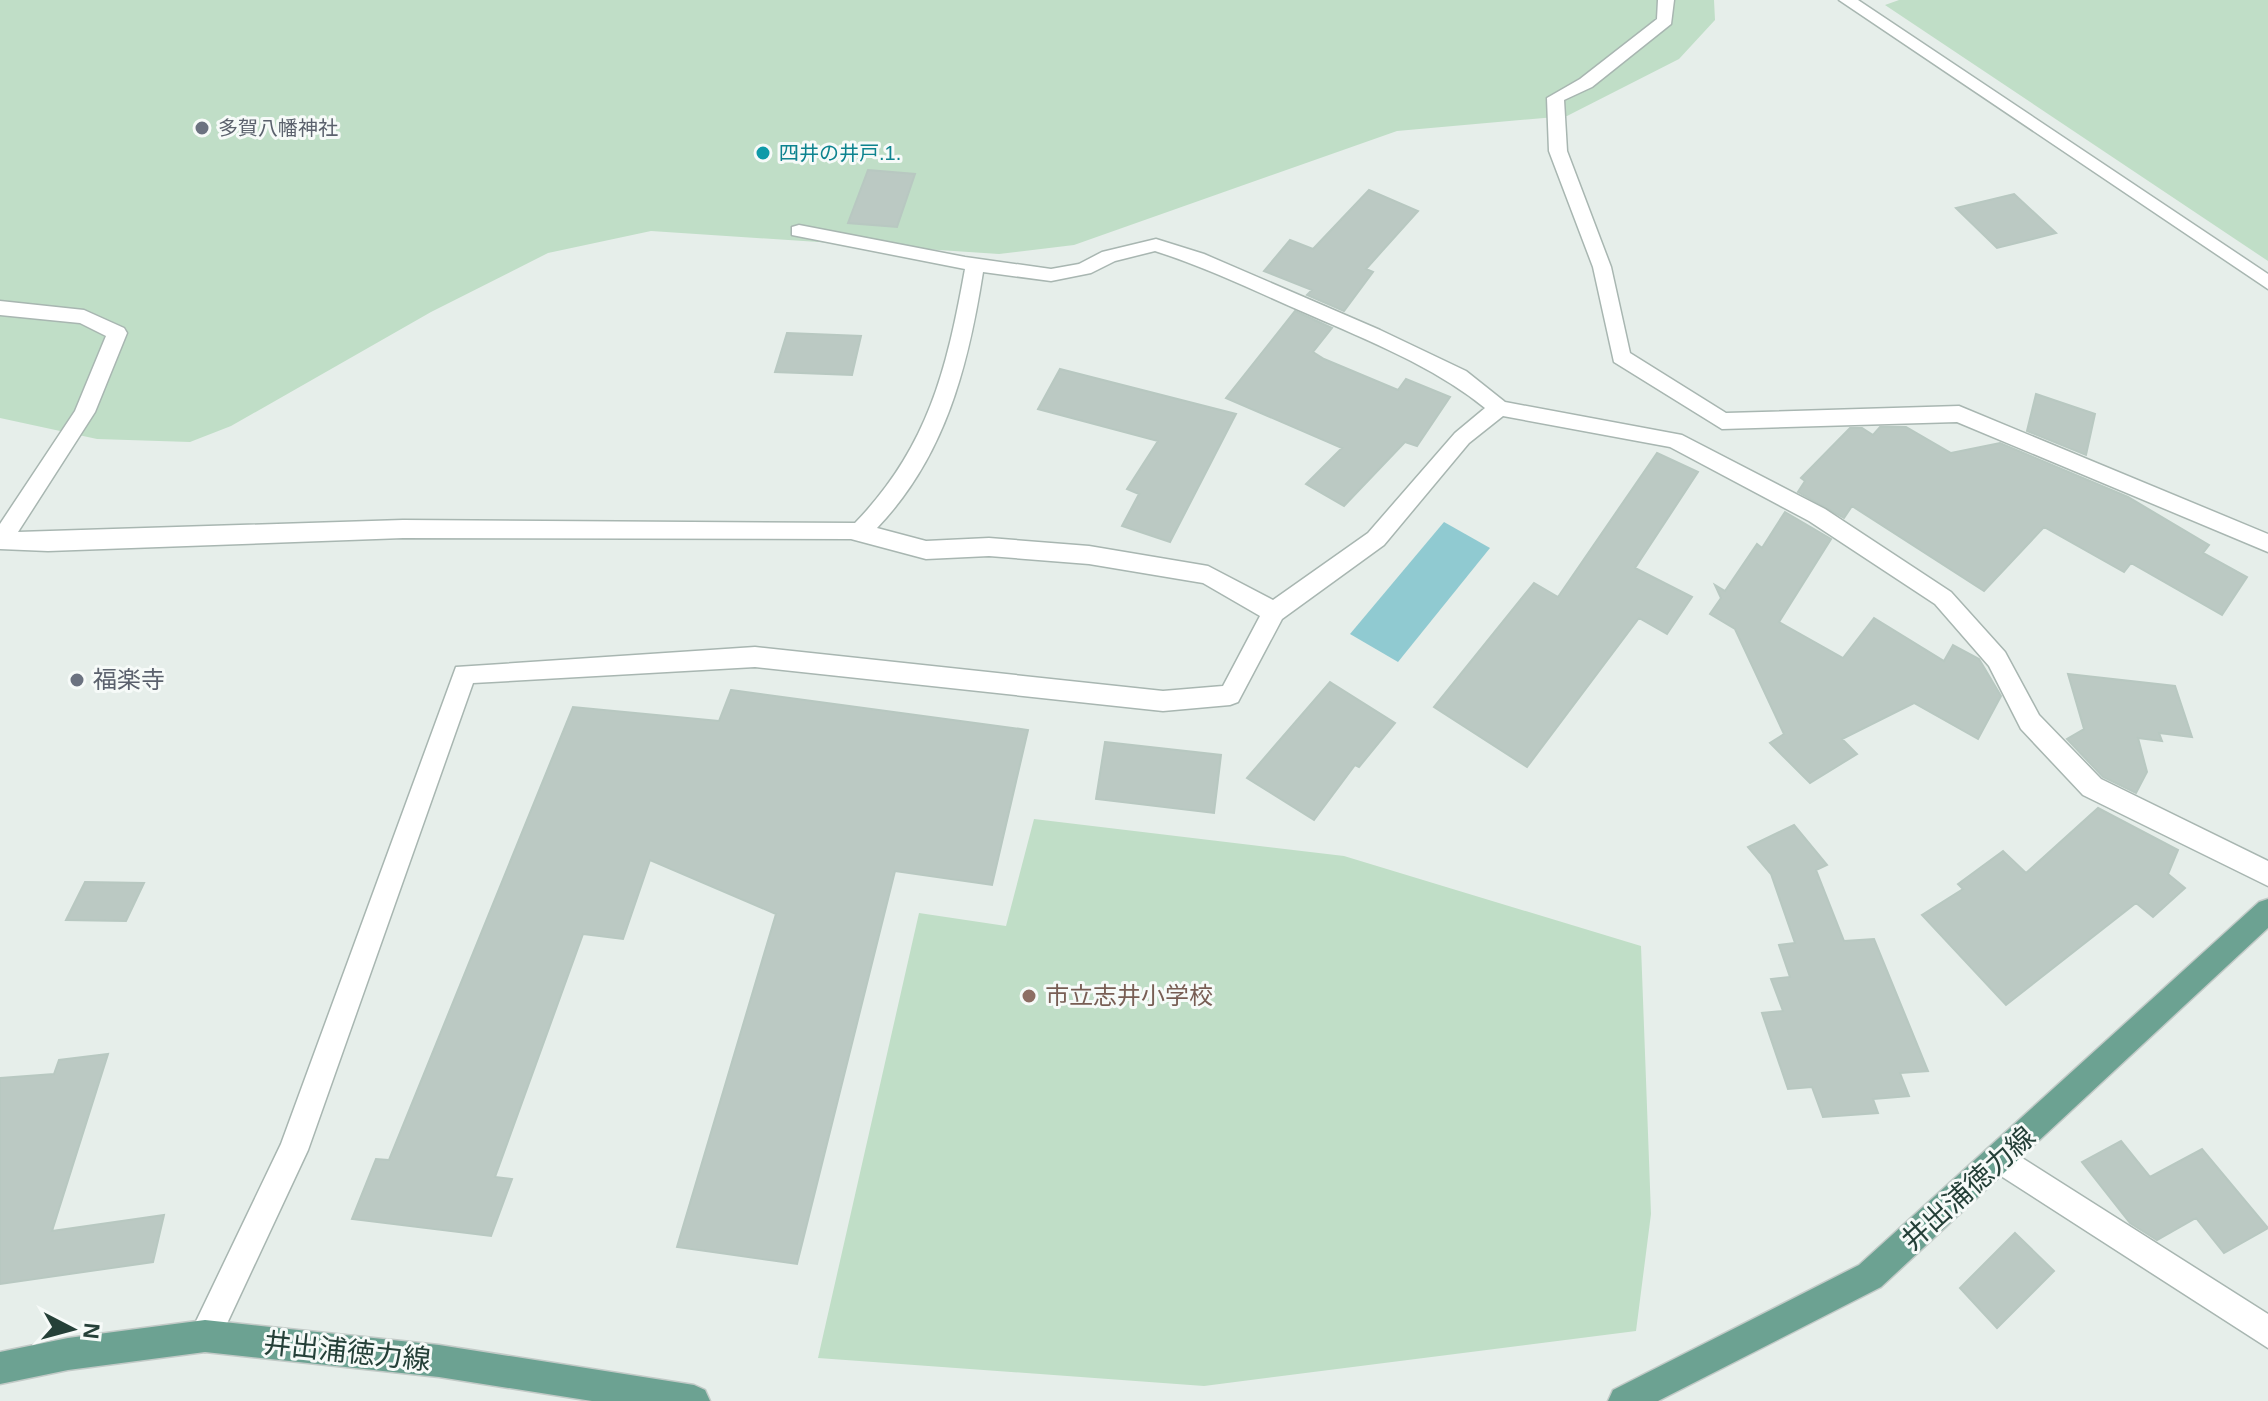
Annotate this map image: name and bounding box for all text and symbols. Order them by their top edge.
place label: 多賀八幡神社 [218,117,338,139]
marker: 多賀八幡神社 [193,119,211,137]
place label: 四井の井戸.1. [779,142,901,164]
marker: 四井の井戸.1. [754,144,772,162]
place label: 福楽寺 [93,666,165,693]
marker: 福楽寺 [68,671,86,689]
place label: 市立志井小学校 [1045,982,1213,1009]
marker: 市立志井小学校 [1020,987,1038,1005]
street label: 井出浦徳力線 [1896,1121,2041,1256]
north arrow [32,1289,112,1369]
text: N [78,1322,105,1340]
street label: 井出浦徳力線 [262,1327,432,1376]

